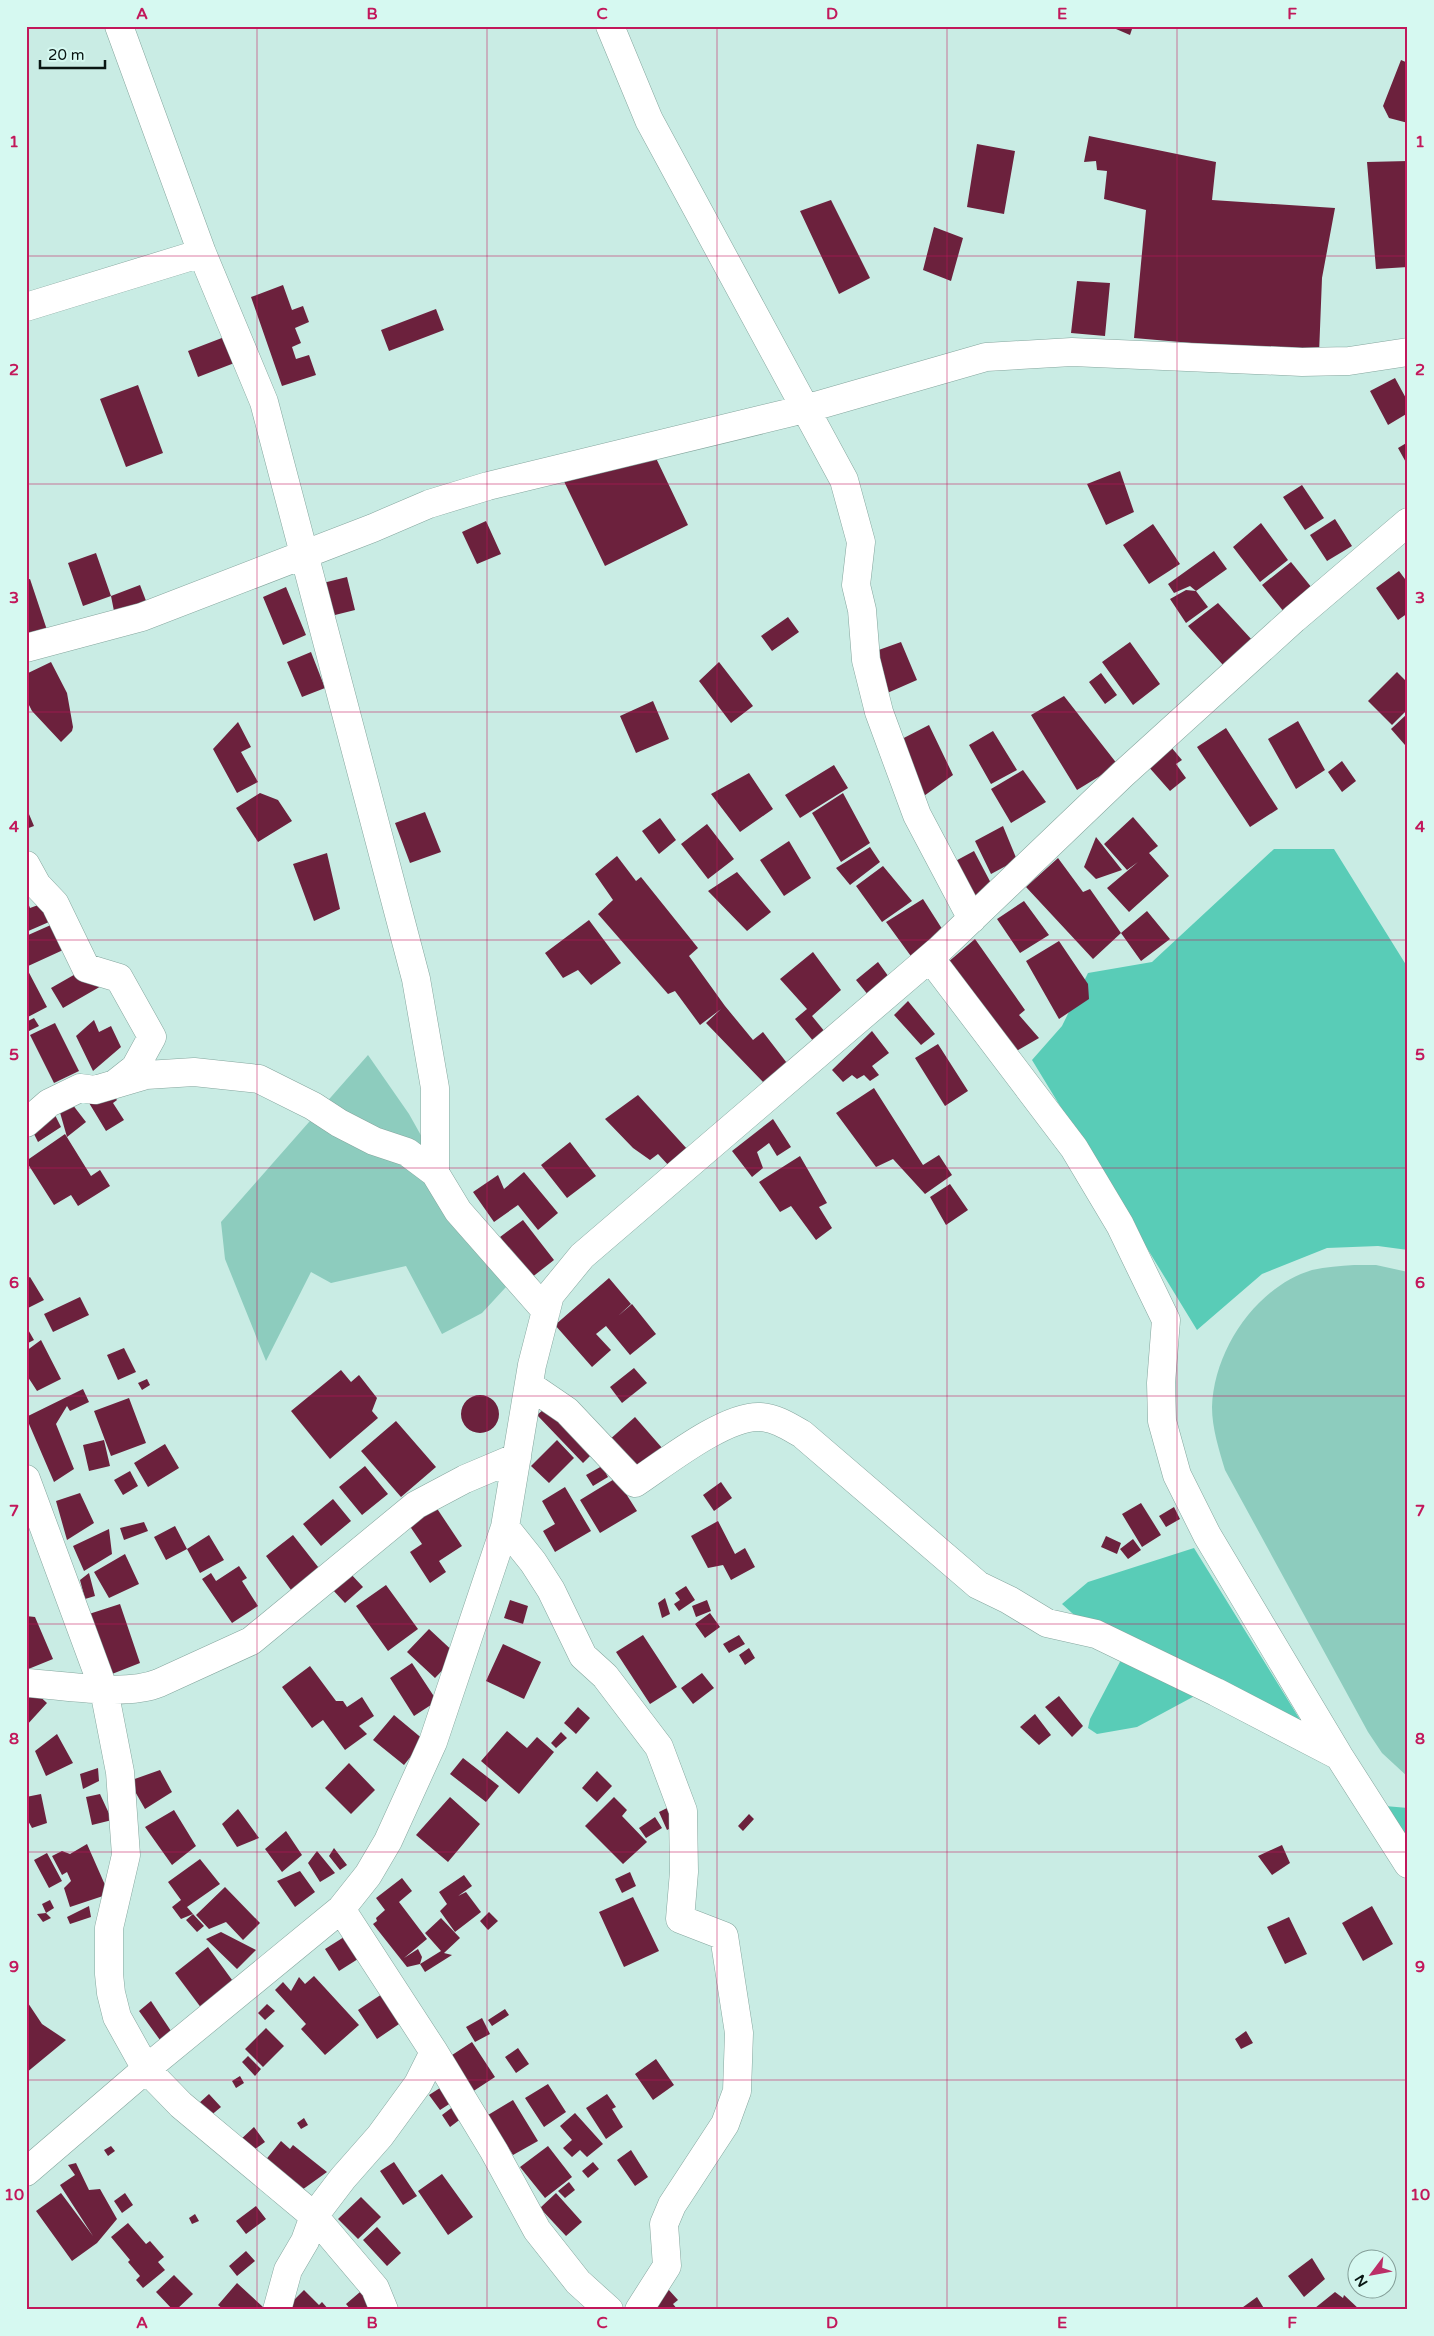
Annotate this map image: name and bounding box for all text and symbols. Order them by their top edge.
text: A [136,4,148,24]
text: B [366,4,378,24]
text: C [596,4,608,24]
text: D [826,4,838,24]
text: E [1057,4,1067,24]
text: F [1287,4,1297,24]
scale bar [40,38,105,70]
text: 20 m [48,46,85,64]
text: 1 [9,132,19,152]
text: 1 [1415,132,1425,152]
text: 2 [9,360,19,380]
text: 2 [1415,360,1425,380]
text: 3 [9,588,19,608]
text: 3 [1415,588,1425,608]
text: 4 [9,817,19,837]
text: 4 [1415,817,1425,837]
text: 5 [9,1045,19,1065]
text: 5 [1415,1045,1425,1065]
text: 6 [9,1273,19,1293]
text: 6 [1415,1273,1425,1293]
text: 7 [9,1501,19,1521]
text: 7 [1415,1501,1425,1521]
text: 8 [9,1729,19,1749]
text: 8 [1415,1729,1425,1749]
text: 9 [9,1957,19,1977]
text: 9 [1415,1957,1425,1977]
text: 10 [4,2185,24,2205]
text: 10 [1410,2185,1430,2205]
north arrow [1346,2248,1396,2298]
text: N [1351,2271,1372,2290]
text: A [136,2313,148,2333]
text: B [366,2313,378,2333]
text: C [596,2313,608,2333]
text: D [826,2313,838,2333]
text: E [1057,2313,1067,2333]
text: F [1287,2313,1297,2333]

